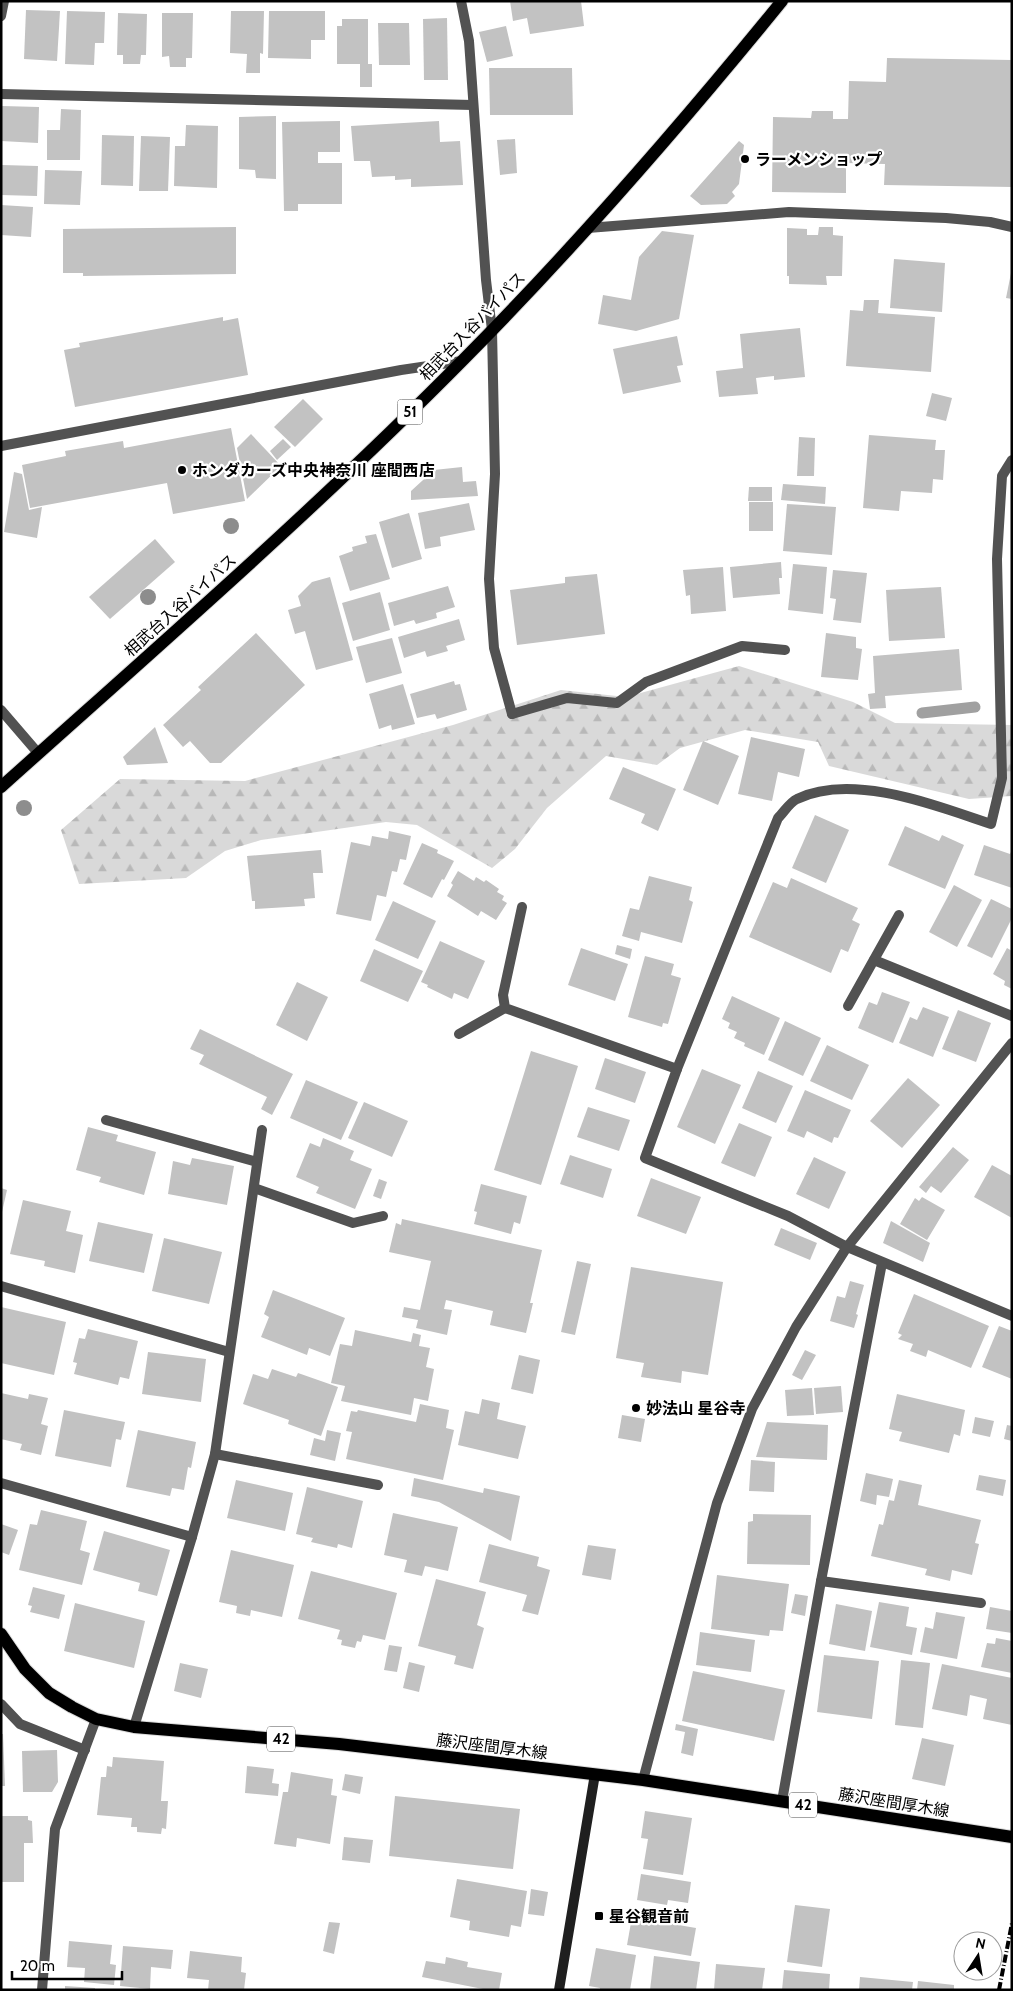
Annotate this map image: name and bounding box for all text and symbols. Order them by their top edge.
place label: ラーメンショップ [755,150,882,169]
marker: ラーメンショップ [739,153,751,165]
street label: 相武台入谷バイパス [416,268,529,385]
road number: 51 [398,400,422,424]
place label: ホンダカーズ中央神奈川 座間西店 [192,461,435,480]
marker: ホンダカーズ中央神奈川 座間西店 [176,464,188,476]
street label: 相武台入谷バイパス [121,550,240,661]
place label: 妙法山 星谷寺 [646,1399,746,1418]
marker: 妙法山 星谷寺 [630,1402,642,1414]
road number: 42 [267,1726,295,1752]
street label: 藤沢座間厚木線 [435,1730,549,1763]
street label: 藤沢座間厚木線 [837,1784,951,1821]
road number: 42 [789,1792,817,1818]
place label: 星谷観音前 [609,1907,689,1926]
marker: 星谷観音前 [593,1910,605,1922]
north arrow [953,1931,1003,1981]
text: N [974,1933,987,1953]
scale bar [12,1948,122,1980]
text: 20 m [20,1957,55,1975]

